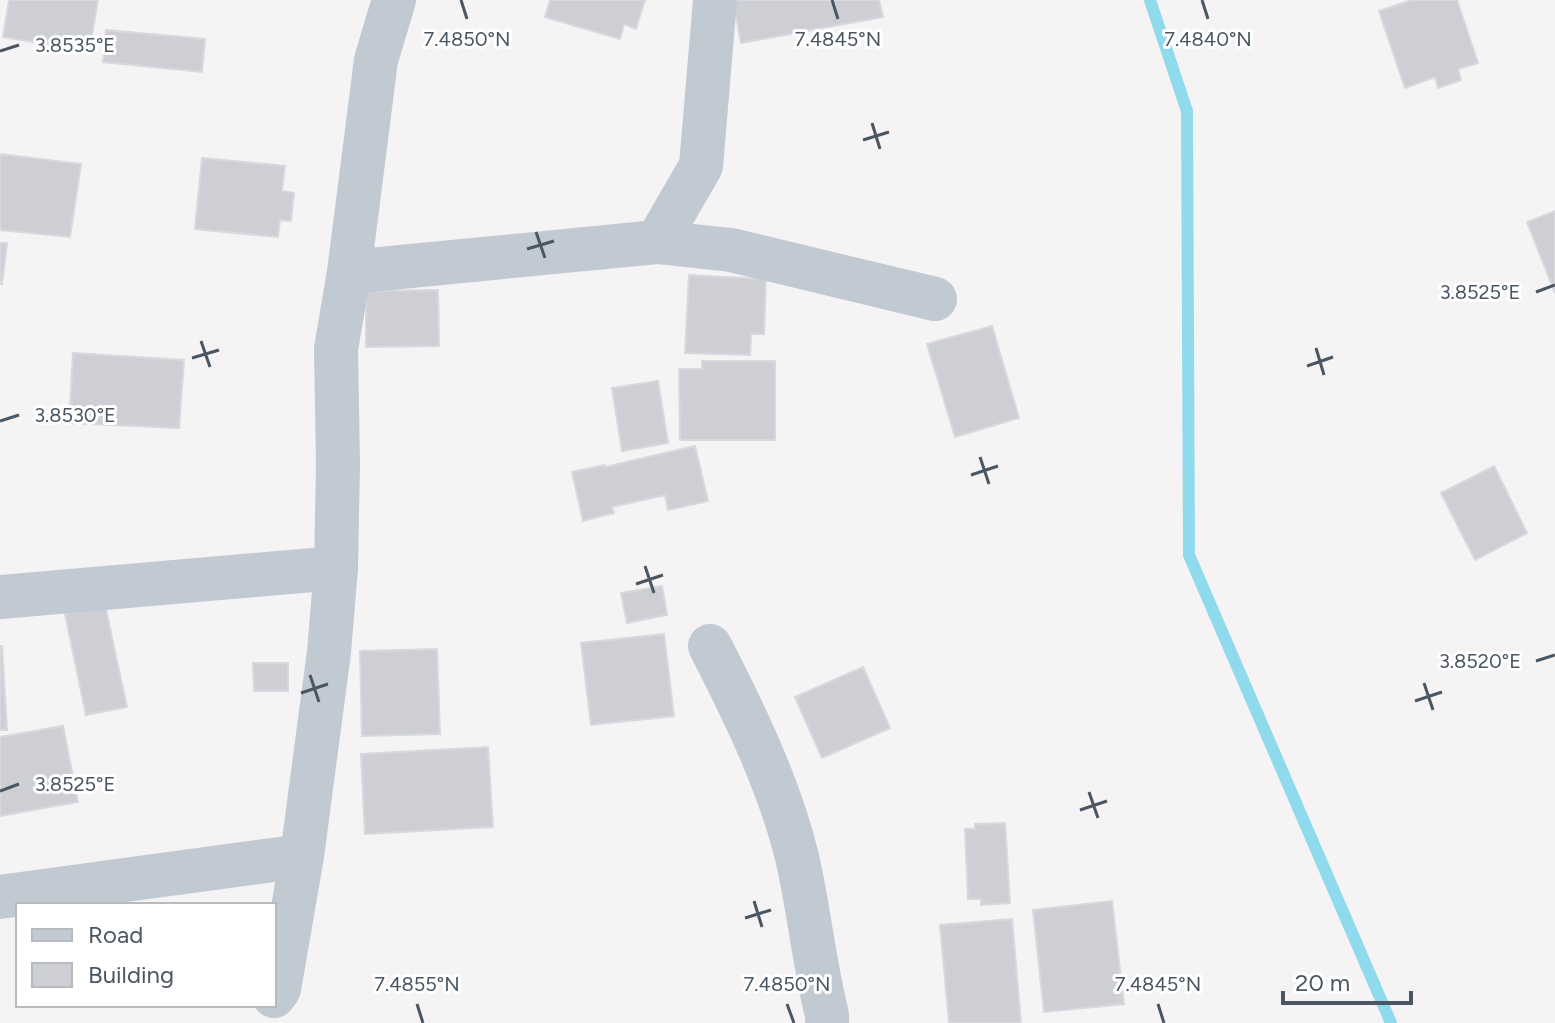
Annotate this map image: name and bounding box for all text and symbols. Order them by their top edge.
text: 7.4850°N [424,27,510,51]
text: 7.4845°N [795,27,881,51]
text: 7.4840°N [1164,27,1252,51]
text: 3.8535°E [35,33,115,57]
text: 3.8525°E [1440,280,1520,304]
text: 3.8530°E [34,403,116,427]
text: 3.8520°E [1439,649,1521,673]
text: 3.8525°E [35,772,115,796]
legend [16,903,276,1007]
text: Road [88,920,143,949]
scale bar [1283,955,1411,1005]
text: Building [88,960,174,989]
text: 20 m [1295,968,1350,997]
text: 7.4855°N [374,972,460,996]
text: 7.4850°N [744,972,830,996]
text: 7.4845°N [1115,972,1201,996]

